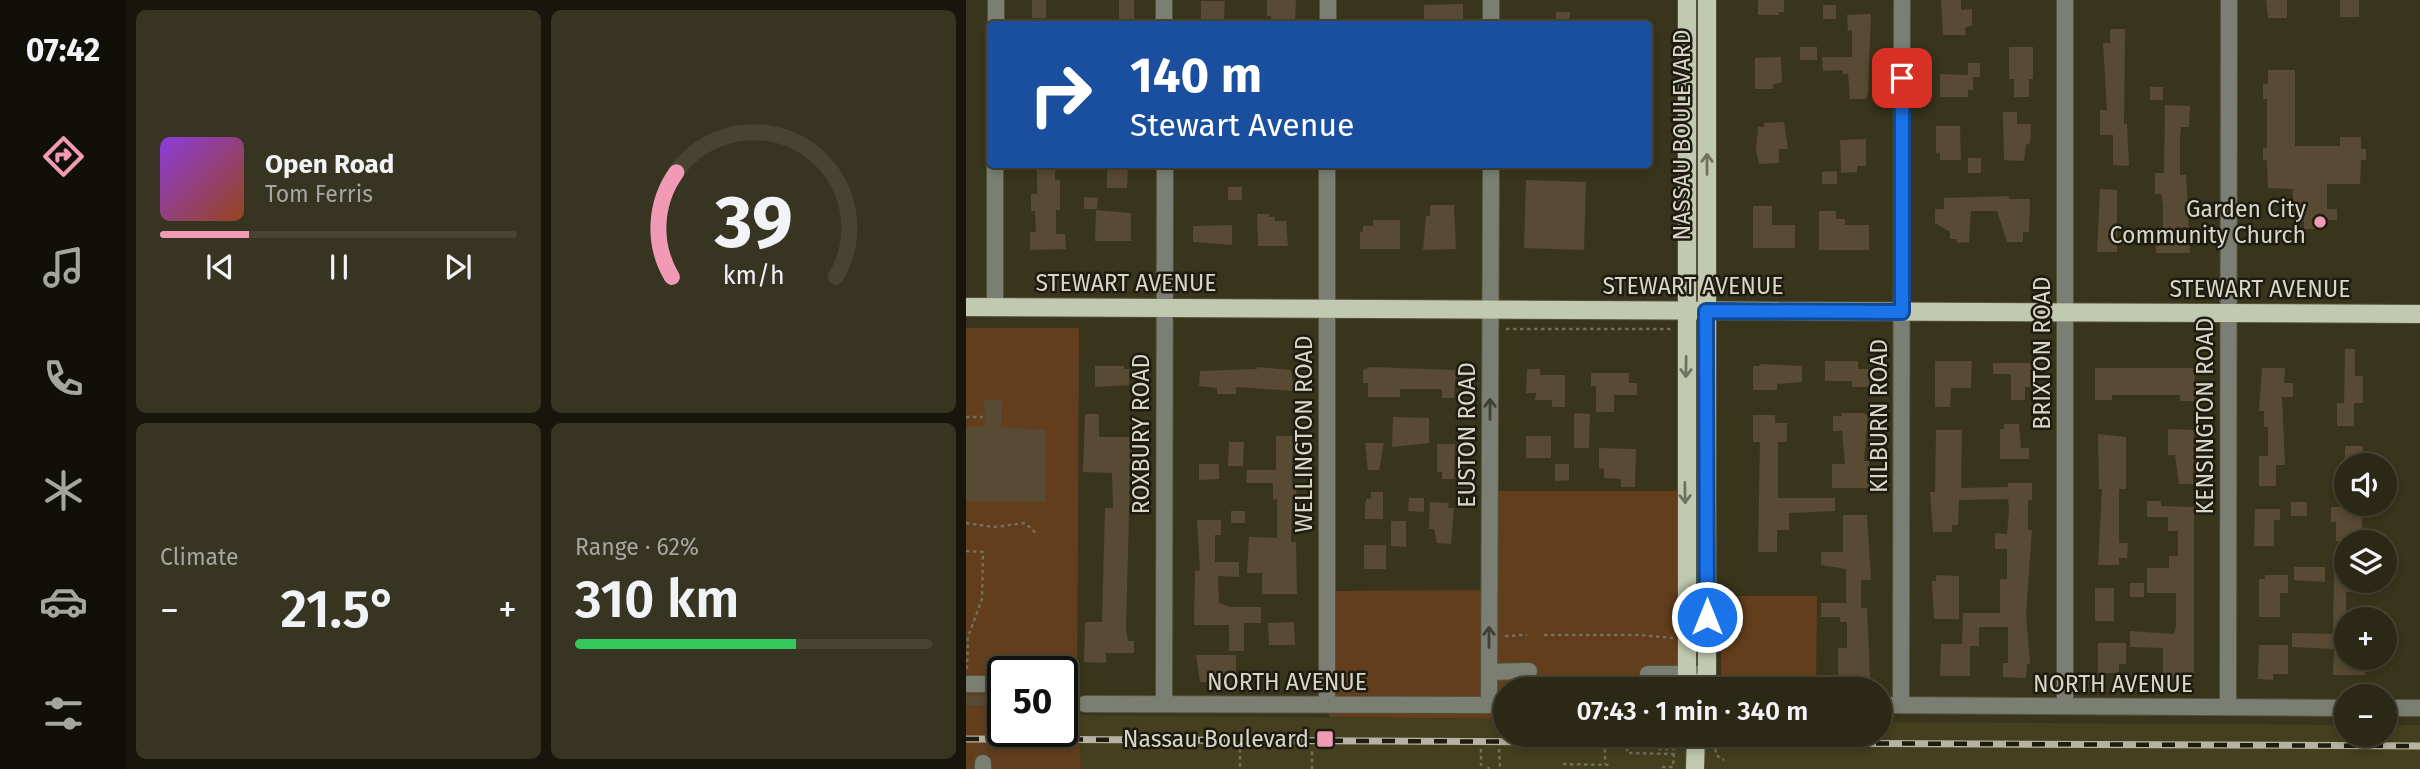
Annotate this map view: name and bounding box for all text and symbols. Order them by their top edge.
street label: NASSAU BOULEVARD [1668,29,1696,241]
text: 07:42 [26,31,100,69]
text: 140 m [1130,46,1262,105]
pin [1872,48,1932,108]
icon: right [1015,49,1106,140]
icon: arrive [1883,59,1921,97]
text: Stewart Avenue [1130,106,1355,144]
icon: directions [39,132,88,181]
text: Open Road [265,149,394,180]
one-way arrow [1700,152,1714,175]
text: Tom Ferris [265,180,373,208]
text: 39 [714,180,792,267]
place label: Garden City Community Church [2110,195,2307,249]
marker: Garden City Community Church [2312,214,2328,230]
icon: music [39,243,88,292]
icon: previous [201,248,239,286]
icon: pause [320,248,358,286]
icon: next [439,248,477,286]
text: km/h [723,261,784,291]
street label: STEWART AVENUE [1035,269,1217,297]
street label: STEWART AVENUE [1602,272,1784,300]
street label: STEWART AVENUE [2169,275,2351,303]
street label: BRIXTON ROAD [2028,276,2056,430]
street label: KENSINGTON ROAD [2191,318,2219,514]
street label: WELLINGTON ROAD [1290,336,1318,532]
street label: KILBURN ROAD [1865,339,1893,493]
icon: phone [39,354,88,403]
street label: ROXBURY ROAD [1127,354,1155,514]
one-way arrow [1679,356,1693,379]
street label: EUSTON ROAD [1453,362,1481,508]
one-way arrow [1483,398,1497,421]
map controls [2334,453,2397,747]
button: sound [2334,453,2397,516]
icon: climate [39,466,88,515]
one-way arrow [1679,481,1692,504]
button: layers [2334,530,2397,593]
text: Range · 62% [575,533,699,561]
text: Climate [160,543,239,571]
text: 310 km [575,568,739,631]
icon: car [39,577,88,626]
text: 21.5° [280,578,397,641]
position arrow [1670,580,1744,654]
text: − [160,587,179,633]
text: + [498,587,517,633]
button: + [2334,607,2397,670]
one-way arrow [1482,625,1496,648]
speed limit sign: 50 [987,656,1078,747]
street label: NORTH AVENUE [1207,668,1367,696]
street label: NORTH AVENUE [2033,670,2193,698]
button: − [2334,684,2397,747]
icon: filters [39,689,88,738]
text: 07:43 · 1 min · 340 m [1577,696,1808,727]
place label: Nassau Boulevard [1123,725,1309,753]
marker: Nassau Boulevard [1315,729,1335,749]

